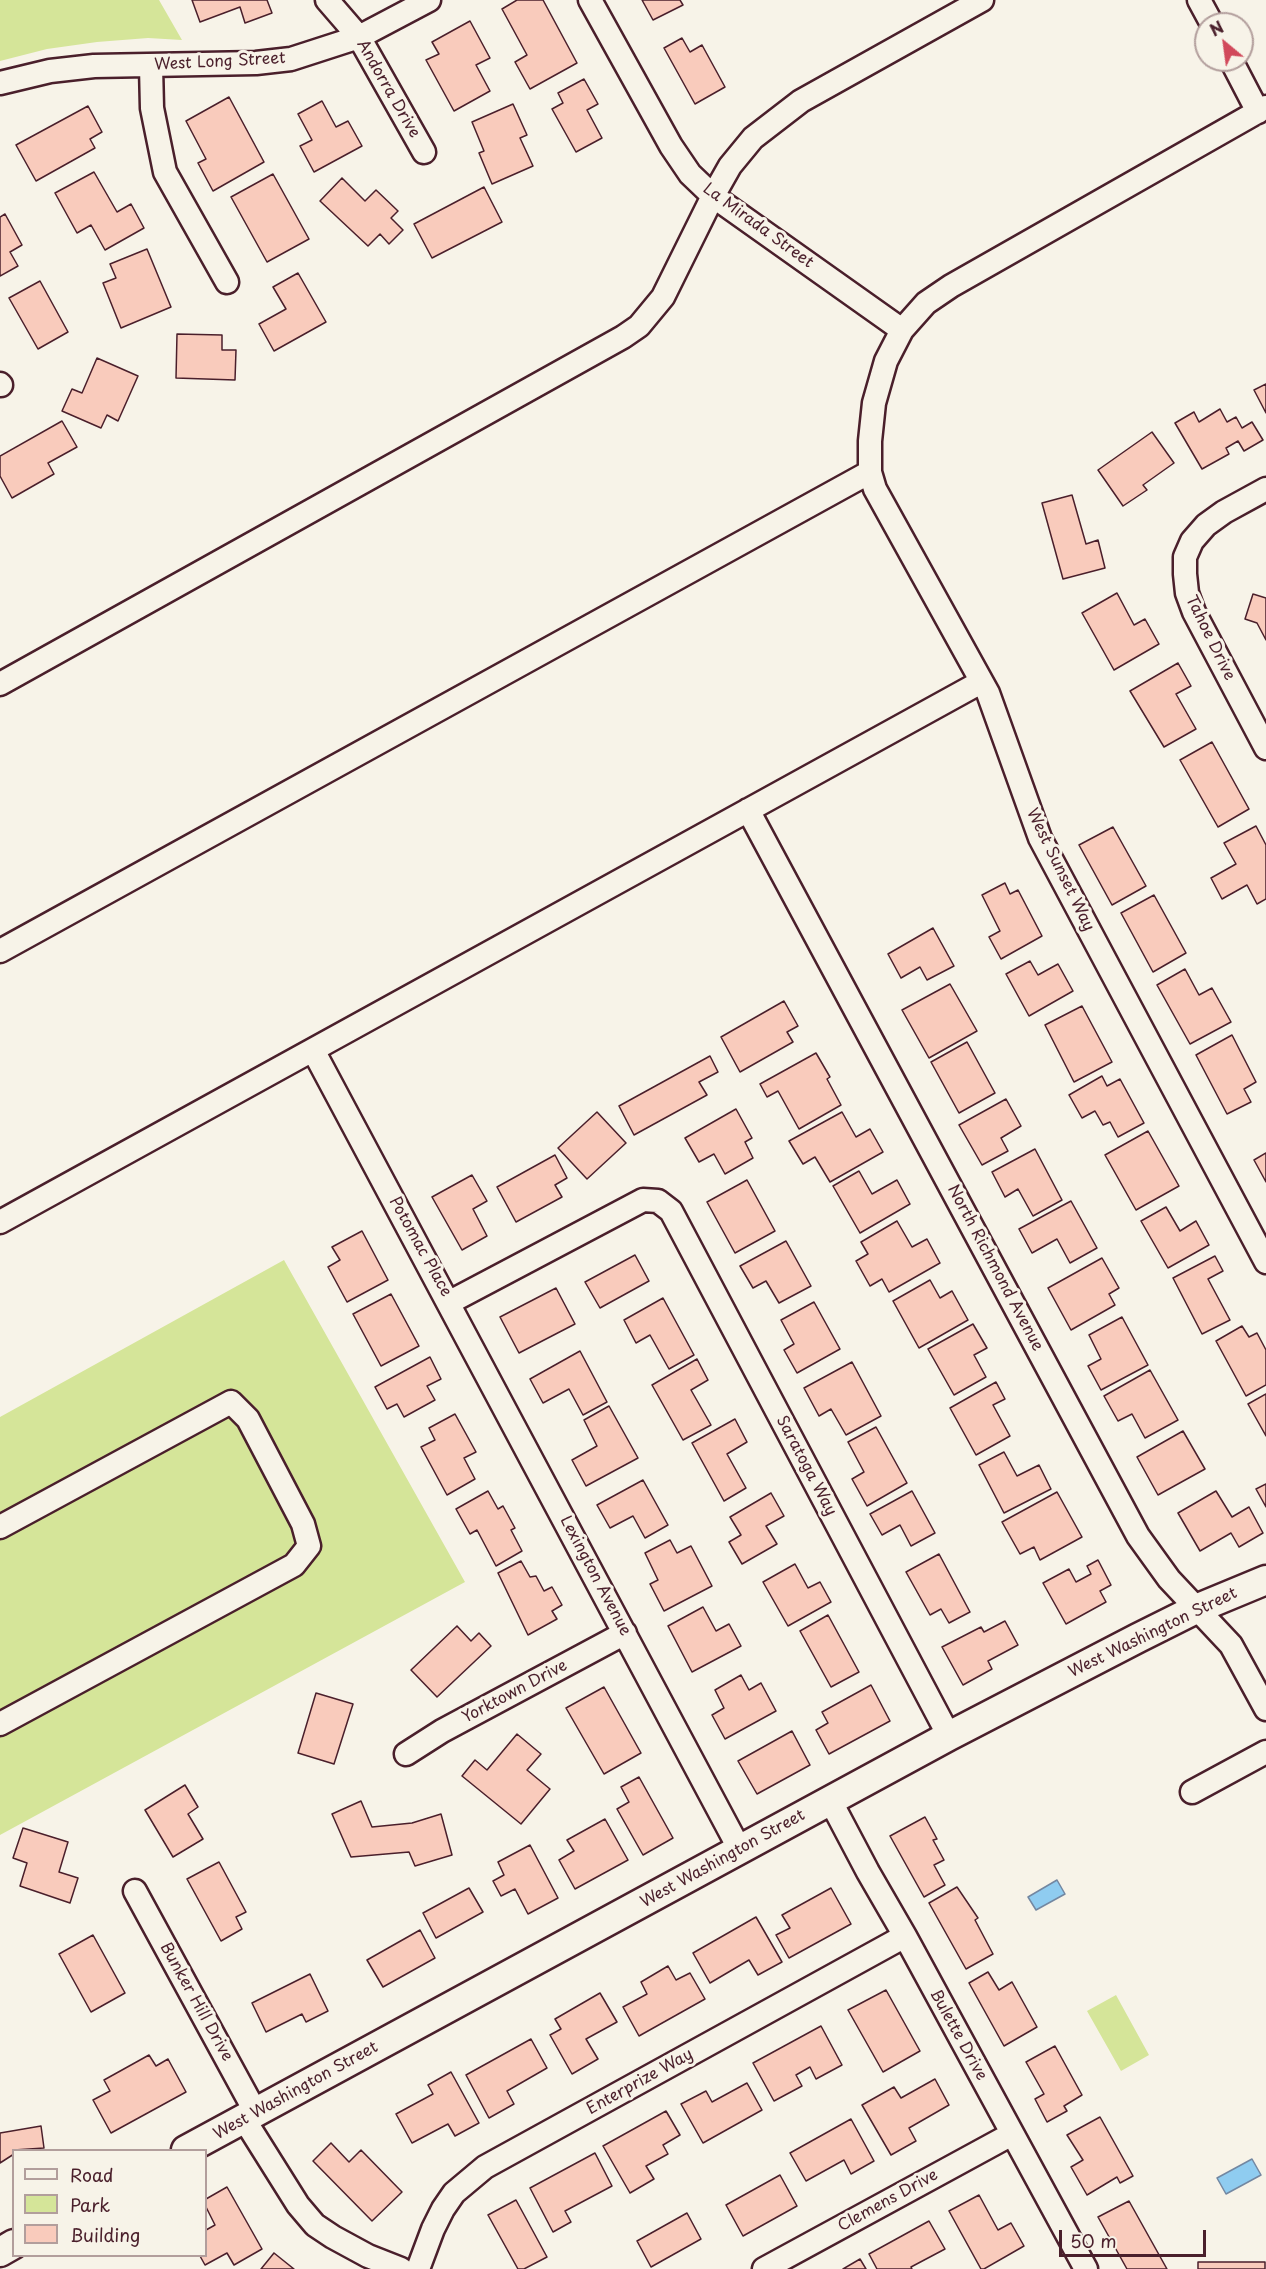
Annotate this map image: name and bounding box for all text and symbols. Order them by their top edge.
north arrow [1194,12,1254,72]
text: N [1205,14,1228,42]
street label: Andorra Drive [352,37,424,141]
street label: West Long Street [154,49,286,75]
street label: La Mirada Street [699,179,817,273]
street label: Tahoe Drive [1181,592,1239,684]
street label: West Sunset Way [1022,805,1098,935]
street label: North Richmond Avenue [943,1182,1047,1354]
street label: Potomac Place [385,1194,455,1300]
street label: Saratoga Way [772,1413,840,1519]
street label: Lexington Avenue [555,1513,635,1639]
street label: West Washington Street [1066,1584,1240,1682]
street label: Yorktown Drive [459,1656,571,1728]
street label: West Washington Street [637,1806,809,1912]
street label: Bunker Hill Drive [155,1939,237,2065]
street label: Bulette Drive [925,1986,991,2084]
street label: West Washington Street [210,2038,382,2144]
street label: Enterprize Way [584,2045,696,2119]
legend [12,2149,207,2257]
text: Road [70,2161,114,2188]
street label: Clemens Drive [835,2166,941,2236]
text: Park [70,2191,110,2218]
scale bar [1062,2218,1209,2256]
text: Building [70,2221,140,2248]
text: 50 m [1070,2227,1117,2254]

